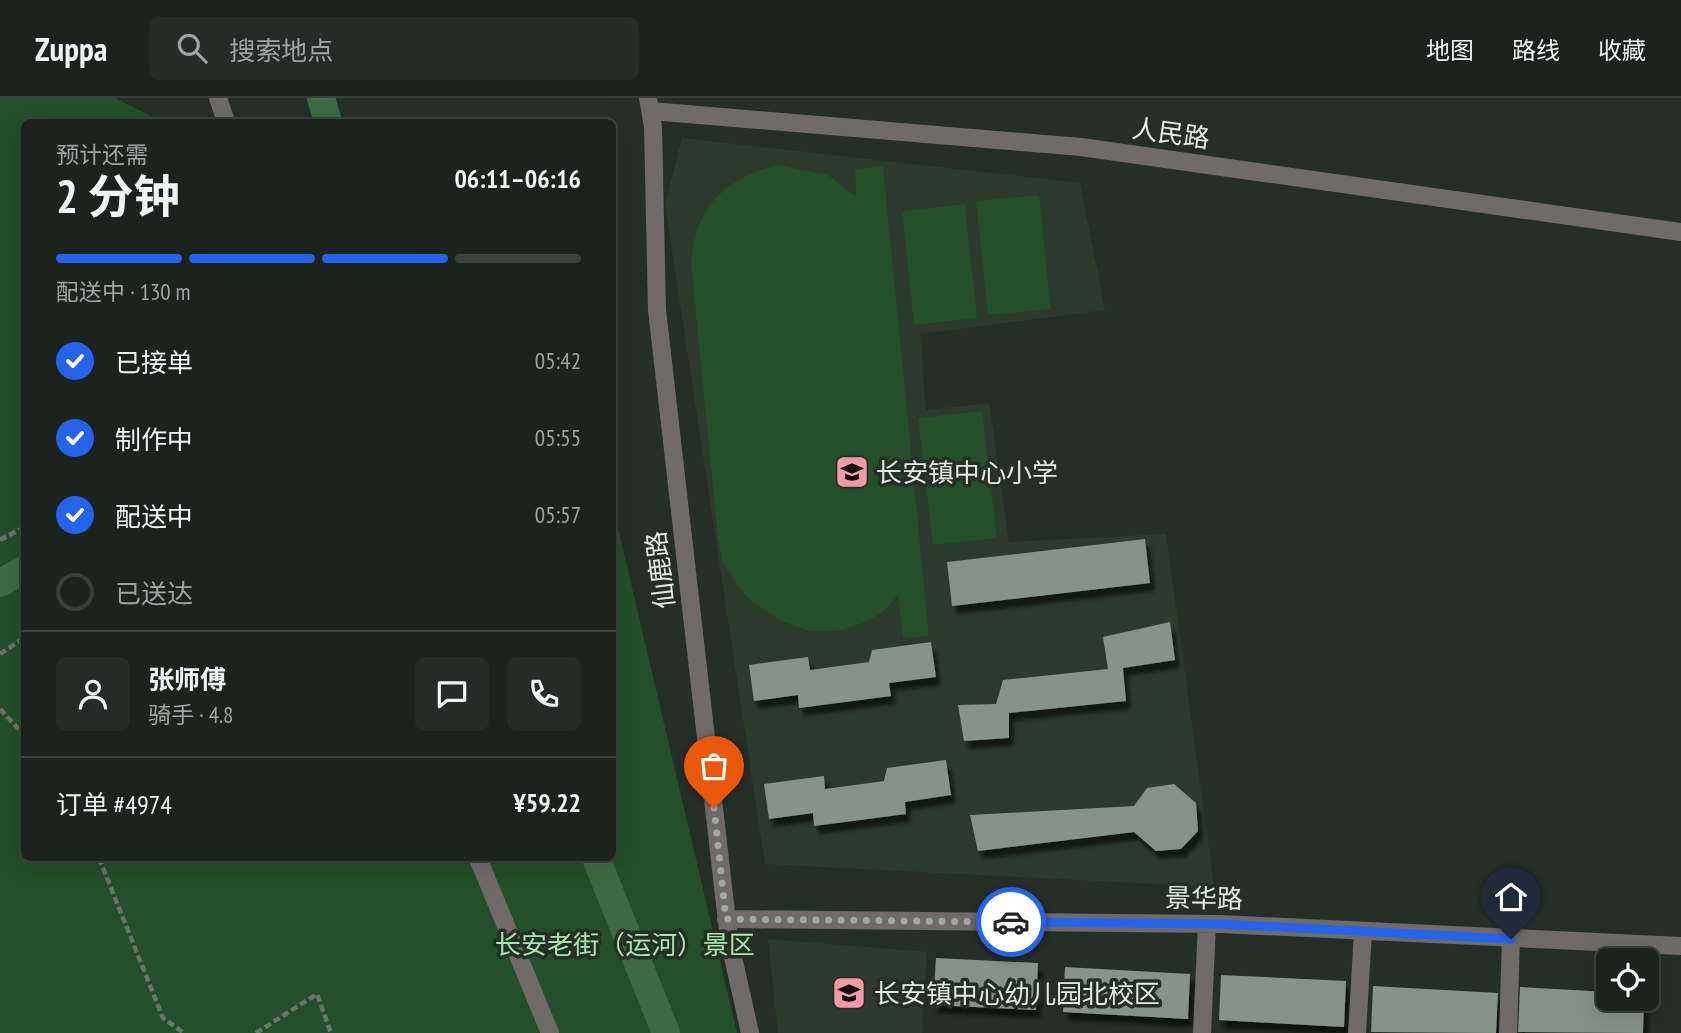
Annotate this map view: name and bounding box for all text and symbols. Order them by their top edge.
search box [149,17,639,80]
text: Zuppa [35,27,107,70]
icon: search [173,29,211,67]
text: 搜索地点 [229,34,333,67]
text: 地图 [1426,35,1474,66]
text: 路线 [1512,35,1560,66]
text: 收藏 [1598,35,1646,66]
street label: 人民路 [1130,111,1212,155]
text: 预计还需 [56,140,148,169]
text: 06:11–06:16 [454,162,581,195]
text: 2 分钟 [56,166,179,226]
text: 配送中 · 130 m [56,277,191,306]
icon: check [56,342,94,380]
text: 已接单 [115,346,193,379]
text: 05:42 [535,346,581,375]
icon: check [56,419,94,457]
text: 制作中 [115,423,193,456]
text: 05:55 [535,423,581,452]
school or university icon: 长安镇中心小学 [833,453,871,491]
place label: 长安镇中心小学 [876,456,1058,489]
icon: check [56,496,94,534]
text: 配送中 [115,500,193,533]
text: 05:57 [535,500,581,529]
street label: 仙鹿路 [639,529,681,611]
text: 已送达 [115,577,193,610]
button: person [56,657,130,731]
button: chat [415,657,489,731]
button: phone [507,657,581,731]
text: 张师傅 [148,663,226,696]
text: 骑手 · 4.8 [148,700,233,729]
pin [684,736,744,808]
icon: bag [695,747,733,785]
text: ¥59.22 [513,786,581,819]
text: 订单 #4974 [56,788,172,821]
pin [1481,867,1541,939]
icon: home [1492,878,1530,916]
street label: 景华路 [1165,881,1243,915]
courier [976,887,1046,957]
icon: car [992,903,1030,941]
park label: 长安老街（运河）景区 [495,928,755,961]
map controls [1596,948,1659,1011]
button: locate [1596,948,1659,1011]
school or university icon: 长安镇中心幼儿园北校区 [830,974,868,1012]
place label: 长安镇中心幼儿园北校区 [874,977,1160,1010]

